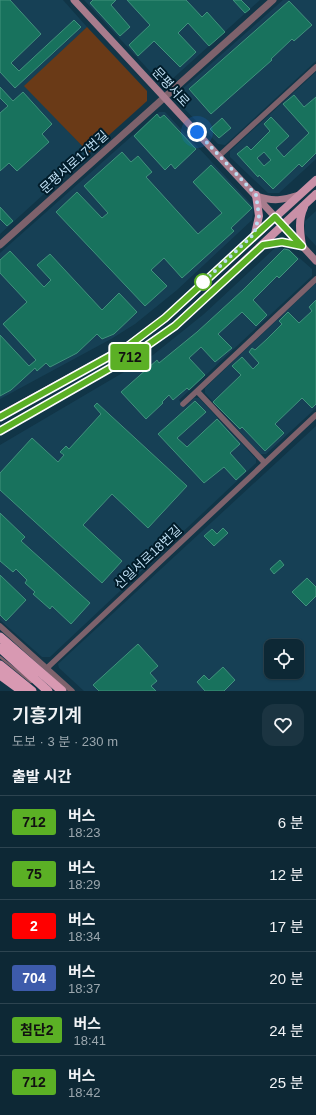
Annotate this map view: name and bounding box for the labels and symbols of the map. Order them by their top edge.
street label: 문평서로 [149,64,193,110]
your location [187,122,207,142]
street label: 문평서로17번길 [37,128,111,196]
unlabelled marker [194,273,212,291]
line badge: 712 [107,344,153,370]
street label: 신일서로18번길 [111,522,185,592]

